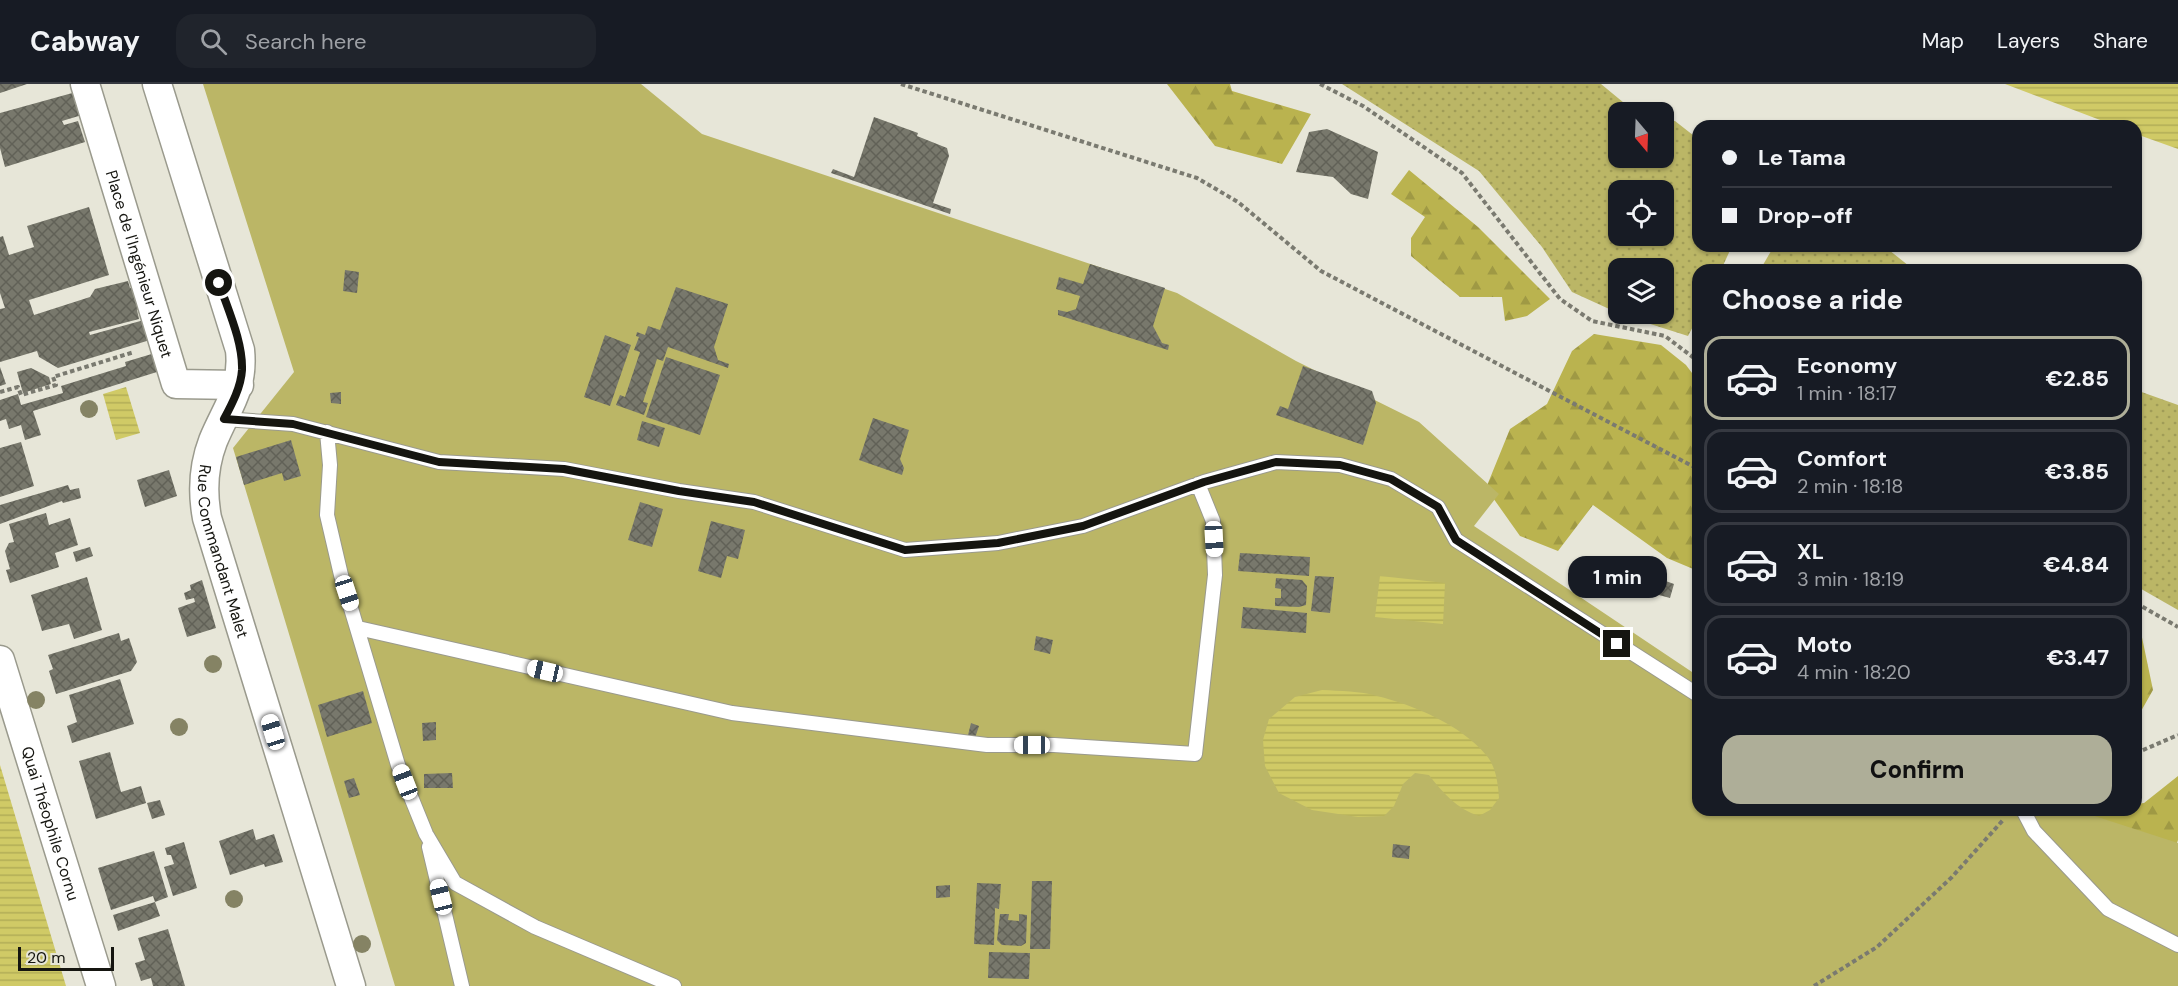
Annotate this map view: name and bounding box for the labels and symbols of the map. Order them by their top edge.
north arrow [1608,102,1674,168]
street label: Place de l'Ingénieur Niquet [101,168,177,360]
route start [205,269,232,296]
street label: Rue Commandant Malet [193,463,253,641]
car [1204,521,1224,557]
callout: 1 min [1568,557,1666,599]
car [333,573,361,613]
route end [1603,630,1630,657]
car [525,658,565,684]
car [259,712,287,752]
car [1014,736,1050,754]
street label: Quai Théophile Cornu [16,744,84,903]
car [390,762,420,802]
car [428,877,454,917]
scale bar [18,944,114,972]

